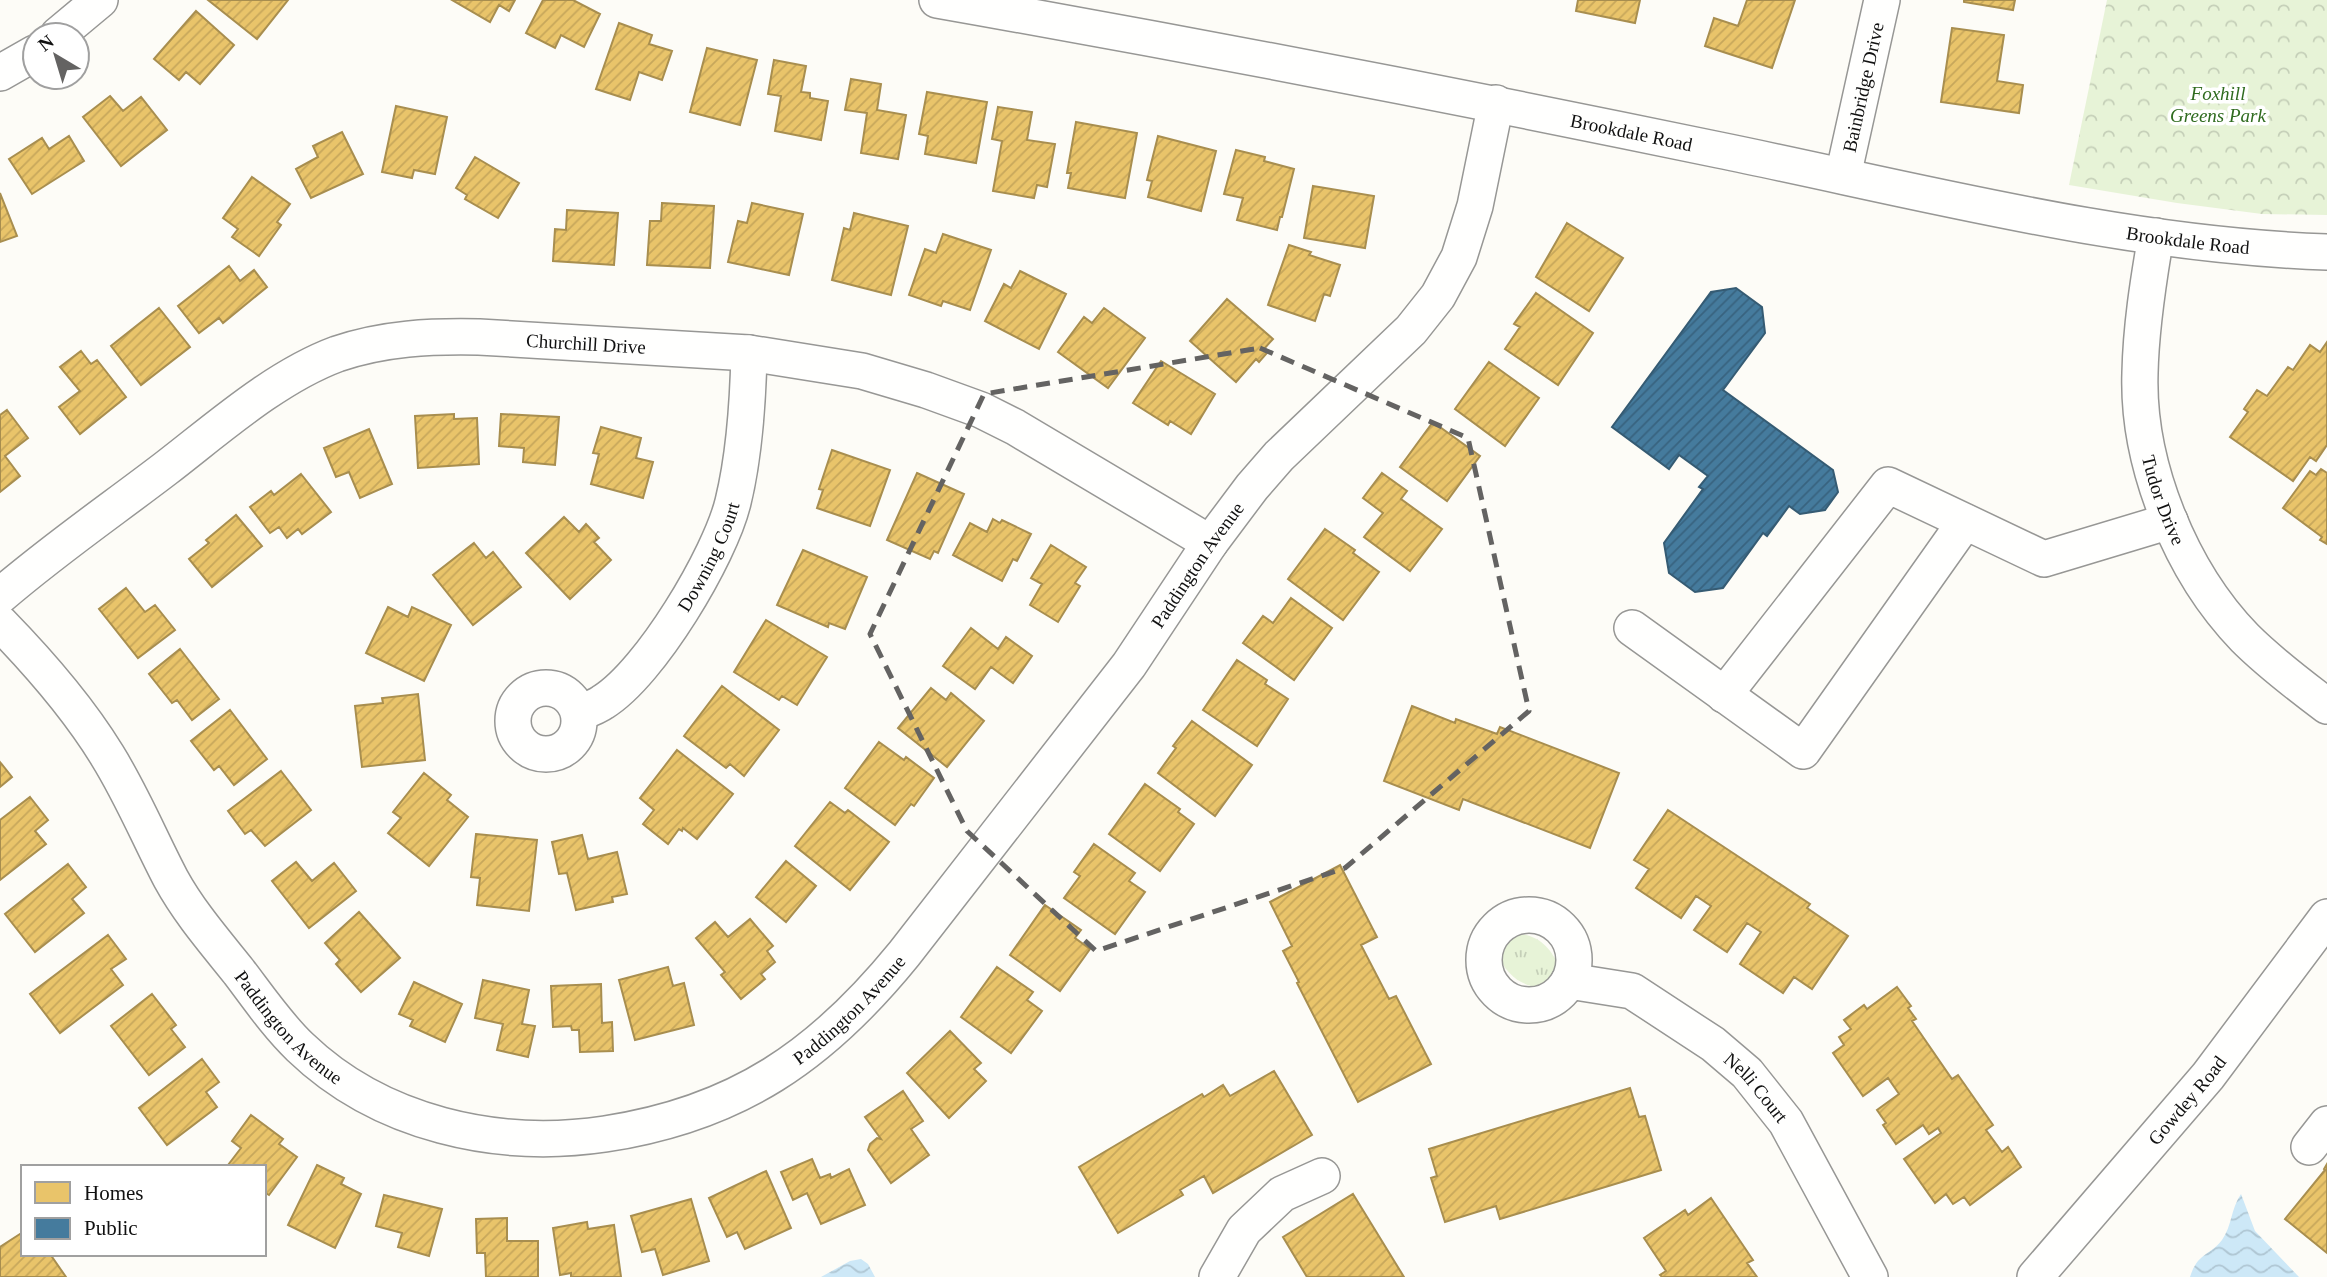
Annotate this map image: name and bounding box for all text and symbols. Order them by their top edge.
street label: Bainbridge Drive [1839,20,1888,154]
north arrow [21,21,91,91]
text: N [34,30,58,55]
park label: Foxhill Greens Park [2170,83,2266,126]
street label: Brookdale Road [1569,110,1695,155]
street label: Brookdale Road [2125,222,2251,258]
street label: Churchill Drive [526,330,646,358]
street label: Tudor Drive [2138,453,2189,548]
street label: Paddington Avenue [1147,498,1248,632]
street label: Downing Court [673,499,744,615]
street label: Paddington Avenue [789,951,909,1069]
street label: Paddington Avenue [231,967,346,1089]
street label: Nelli Court [1720,1048,1792,1127]
street label: Gowdey Road [2144,1052,2231,1149]
legend [21,1165,266,1256]
text: Homes [84,1181,144,1205]
text: Public [84,1216,138,1240]

